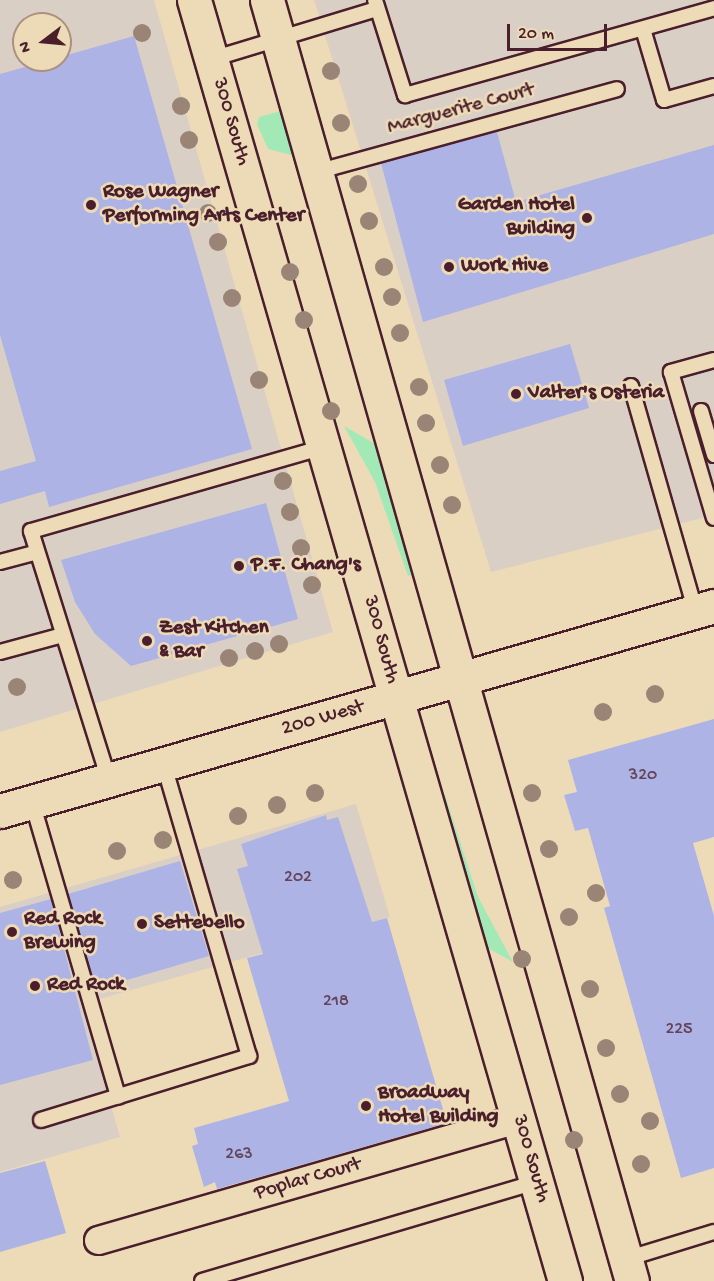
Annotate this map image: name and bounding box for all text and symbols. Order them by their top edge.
north arrow [12,12,72,72]
scale bar [510,12,610,50]
text: 20 m [518,24,554,45]
text: N [16,39,37,54]
street label: 300 South [205,75,255,169]
street label: Marguerite Court [385,78,537,142]
place label: Rose Wagner Performing Arts Center [103,180,304,230]
place label: Garden Hotel Building [458,193,575,243]
marker: Rose Wagner Performing Arts Center [84,198,98,212]
marker: Garden Hotel Building [580,211,594,225]
place label: Work Hive [461,254,548,280]
marker: Work Hive [442,260,456,274]
place label: Valter's Osteria [528,381,664,407]
marker: Valter's Osteria [509,387,523,401]
place label: P.F. Chang's [251,553,361,579]
marker: P.F. Chang's [232,559,246,573]
street label: 300 South [356,593,404,687]
place label: Zest Kitchen & Bar [159,616,269,666]
marker: Zest Kitchen & Bar [140,634,154,648]
street label: 200 West [279,695,367,743]
house number: 320 [629,765,657,787]
house number: 202 [284,867,312,889]
place label: Red Rock Brewing [24,907,102,957]
place label: Settebello [154,911,245,937]
marker: Settebello [135,917,149,931]
marker: Red Rock Brewing [5,925,19,939]
place label: Red Rock [47,973,125,999]
marker: Red Rock [28,979,42,993]
house number: 218 [323,991,349,1013]
house number: 225 [665,1019,693,1041]
place label: Broadway Hotel Building [378,1081,498,1131]
marker: Broadway Hotel Building [359,1099,373,1113]
street label: 300 South [505,1112,555,1206]
house number: 263 [225,1144,253,1166]
street label: Poplar Court [252,1153,364,1207]

